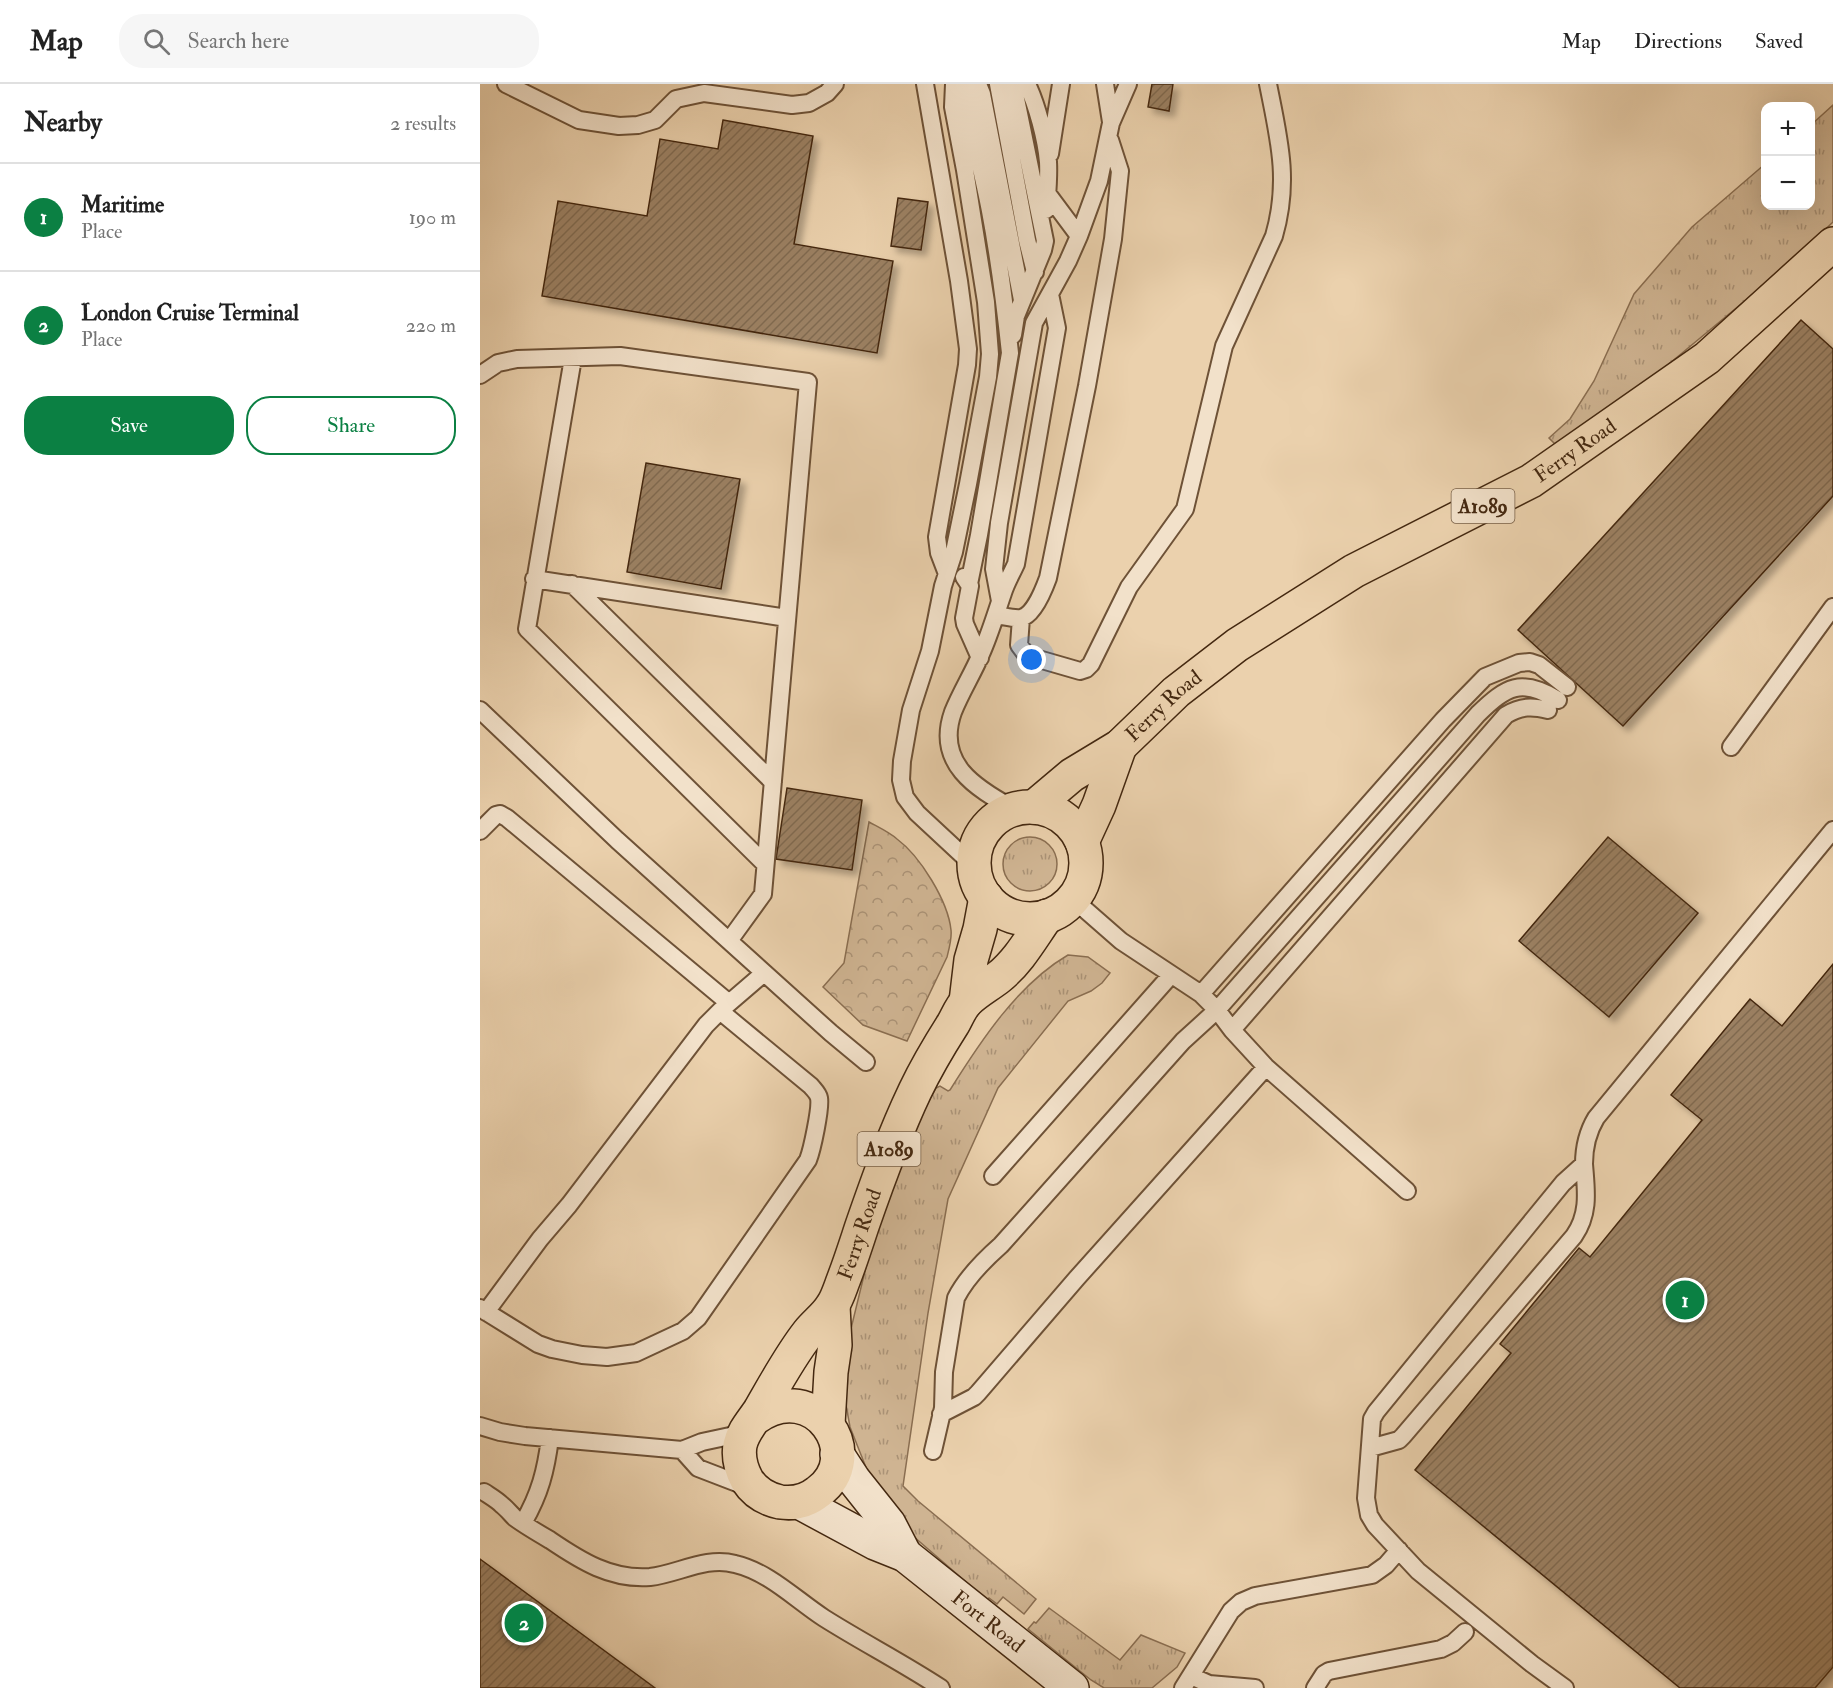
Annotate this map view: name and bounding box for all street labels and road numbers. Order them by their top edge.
street label: Ferry Road [1529,412,1622,489]
road number: A1089 [1452,489,1514,523]
street label: Ferry Road [1120,664,1208,748]
road number: A1089 [858,1132,920,1166]
street label: Ferry Road [832,1184,888,1284]
street label: Fort Road [946,1584,1030,1659]

